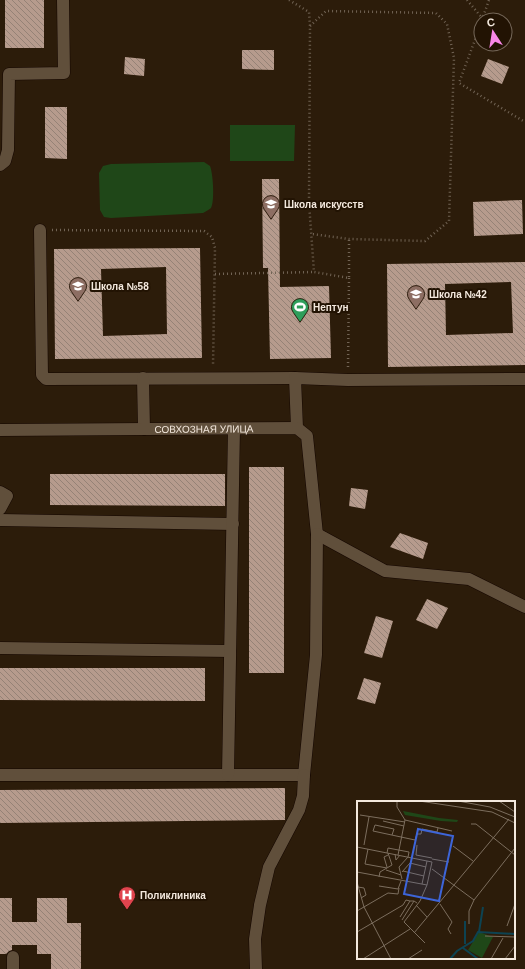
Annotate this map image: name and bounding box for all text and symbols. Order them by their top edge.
north arrow [473,12,513,52]
text: С [486,16,496,29]
school or university icon: Школа искусств [261,194,281,219]
place label: Школа искусств [284,199,364,210]
school or university icon: Школа №58 [68,276,88,301]
place label: Школа №58 [91,281,149,292]
school or university icon: Школа №42 [406,284,426,309]
place label: Школа №42 [429,289,487,300]
sports icon: Нептун [290,297,310,322]
place label: Нептун [313,302,349,313]
street label: СОВХОЗНАЯ УЛИЦА [154,423,254,435]
inset map [357,801,515,959]
hospital icon: Поликлиника [117,885,137,910]
place label: Поликлиника [140,890,206,901]

